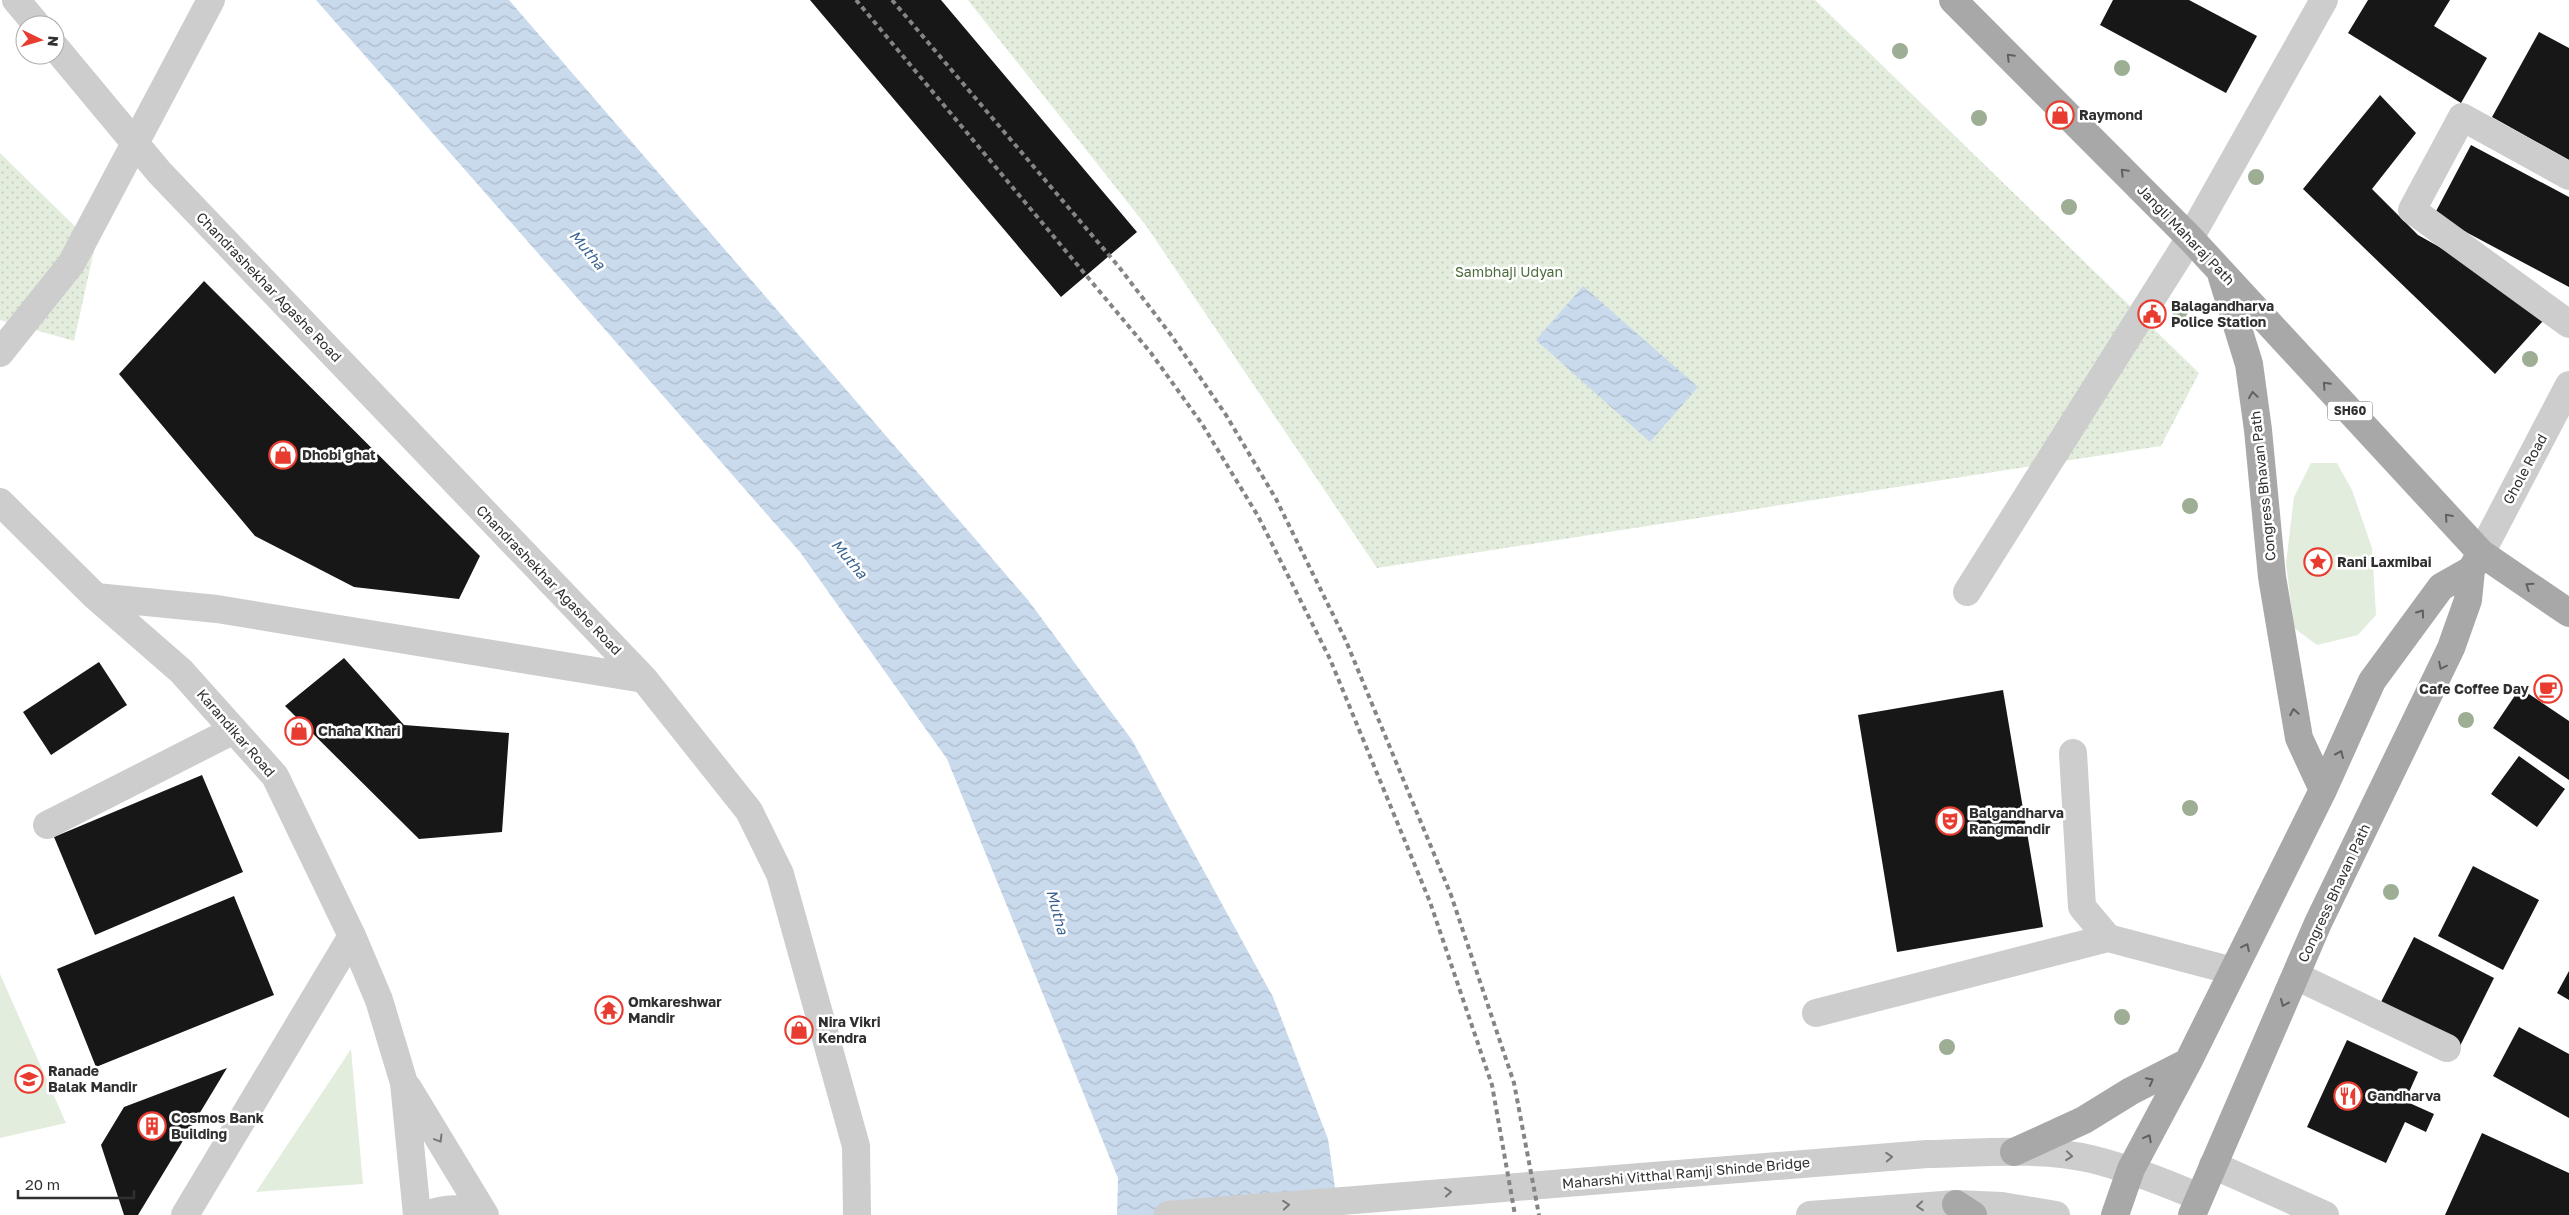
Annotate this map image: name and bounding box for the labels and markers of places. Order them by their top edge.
shop icon: Raymond [2045,100,2075,130]
place label: Raymond [2079,106,2143,123]
place label: Balagandharva Police Station [2171,297,2274,330]
public building icon: Balagandharva Police Station [2137,299,2167,329]
shop icon: Dhobi ghat [268,440,298,470]
place label: Dhobi ghat [302,446,376,463]
place icon: Rani Laxmibai [2303,547,2333,577]
place label: Rani Laxmibai [2337,553,2432,570]
cafe icon: Cafe Coffee Day [2533,674,2563,704]
place label: Cafe Coffee Day [2419,680,2530,697]
shop icon: Chaha Khari [284,716,314,746]
place label: Chaha Khari [318,722,401,739]
place label: Balgandharva Rangmandir [1969,804,2064,837]
theatre icon: Balgandharva Rangmandir [1935,806,1965,836]
place label: Omkareshwar Mandir [628,993,722,1026]
temple icon: Omkareshwar Mandir [594,995,624,1025]
place label: Nira Vikri Kendra [818,1013,881,1046]
shop icon: Nira Vikri Kendra [784,1015,814,1045]
place label: Ranade Balak Mandir [48,1062,138,1095]
school or university icon: Ranade Balak Mandir [14,1064,44,1094]
restaurant icon: Gandharva [2333,1081,2363,1111]
place label: Gandharva [2367,1087,2441,1104]
place label: Cosmos Bank Building [171,1109,264,1142]
building icon: Cosmos Bank Building [137,1111,167,1141]

